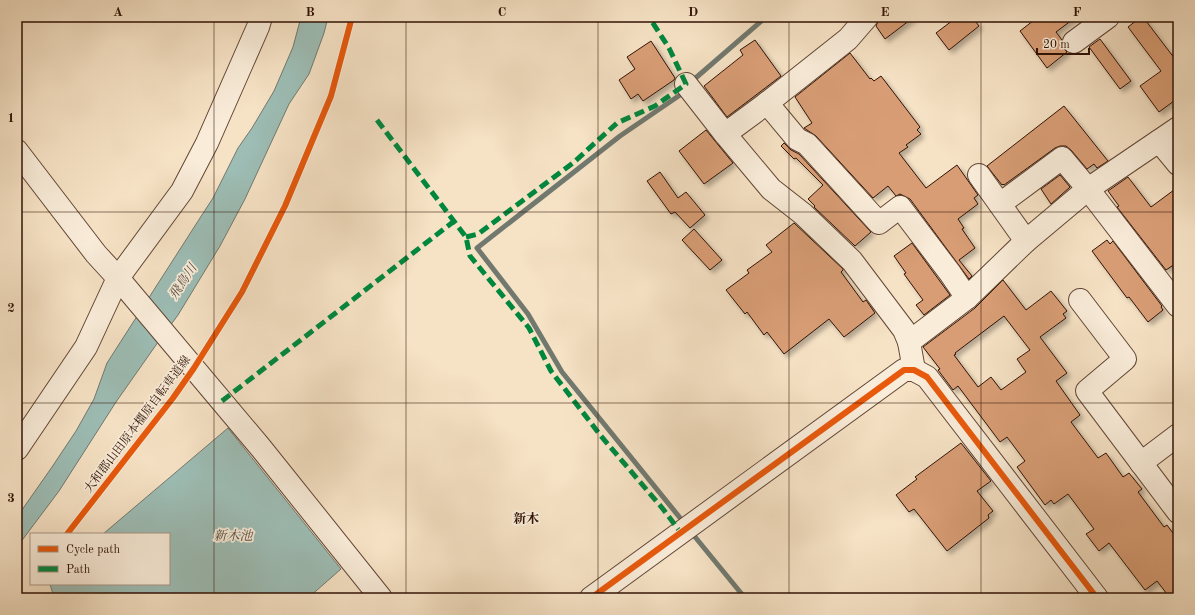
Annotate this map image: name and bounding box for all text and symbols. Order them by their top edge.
text: A [113,6,123,19]
text: B [305,6,315,19]
text: C [498,6,506,19]
text: D [688,6,698,19]
text: E [881,6,890,19]
text: F [1073,6,1082,19]
scale bar [1037,30,1089,56]
text: 20 m [1043,39,1070,51]
text: 1 [7,112,15,125]
water label: 飛鳥川 [166,260,201,302]
text: 2 [7,302,15,315]
street label: 大和郡山田原本橿原自転車道線 [81,353,193,495]
text: 3 [7,492,15,505]
district label: 新木 [513,511,539,526]
water label: 新木池 [213,529,254,543]
legend [30,533,170,585]
text: Cycle path [66,544,121,556]
text: Path [66,564,91,576]

